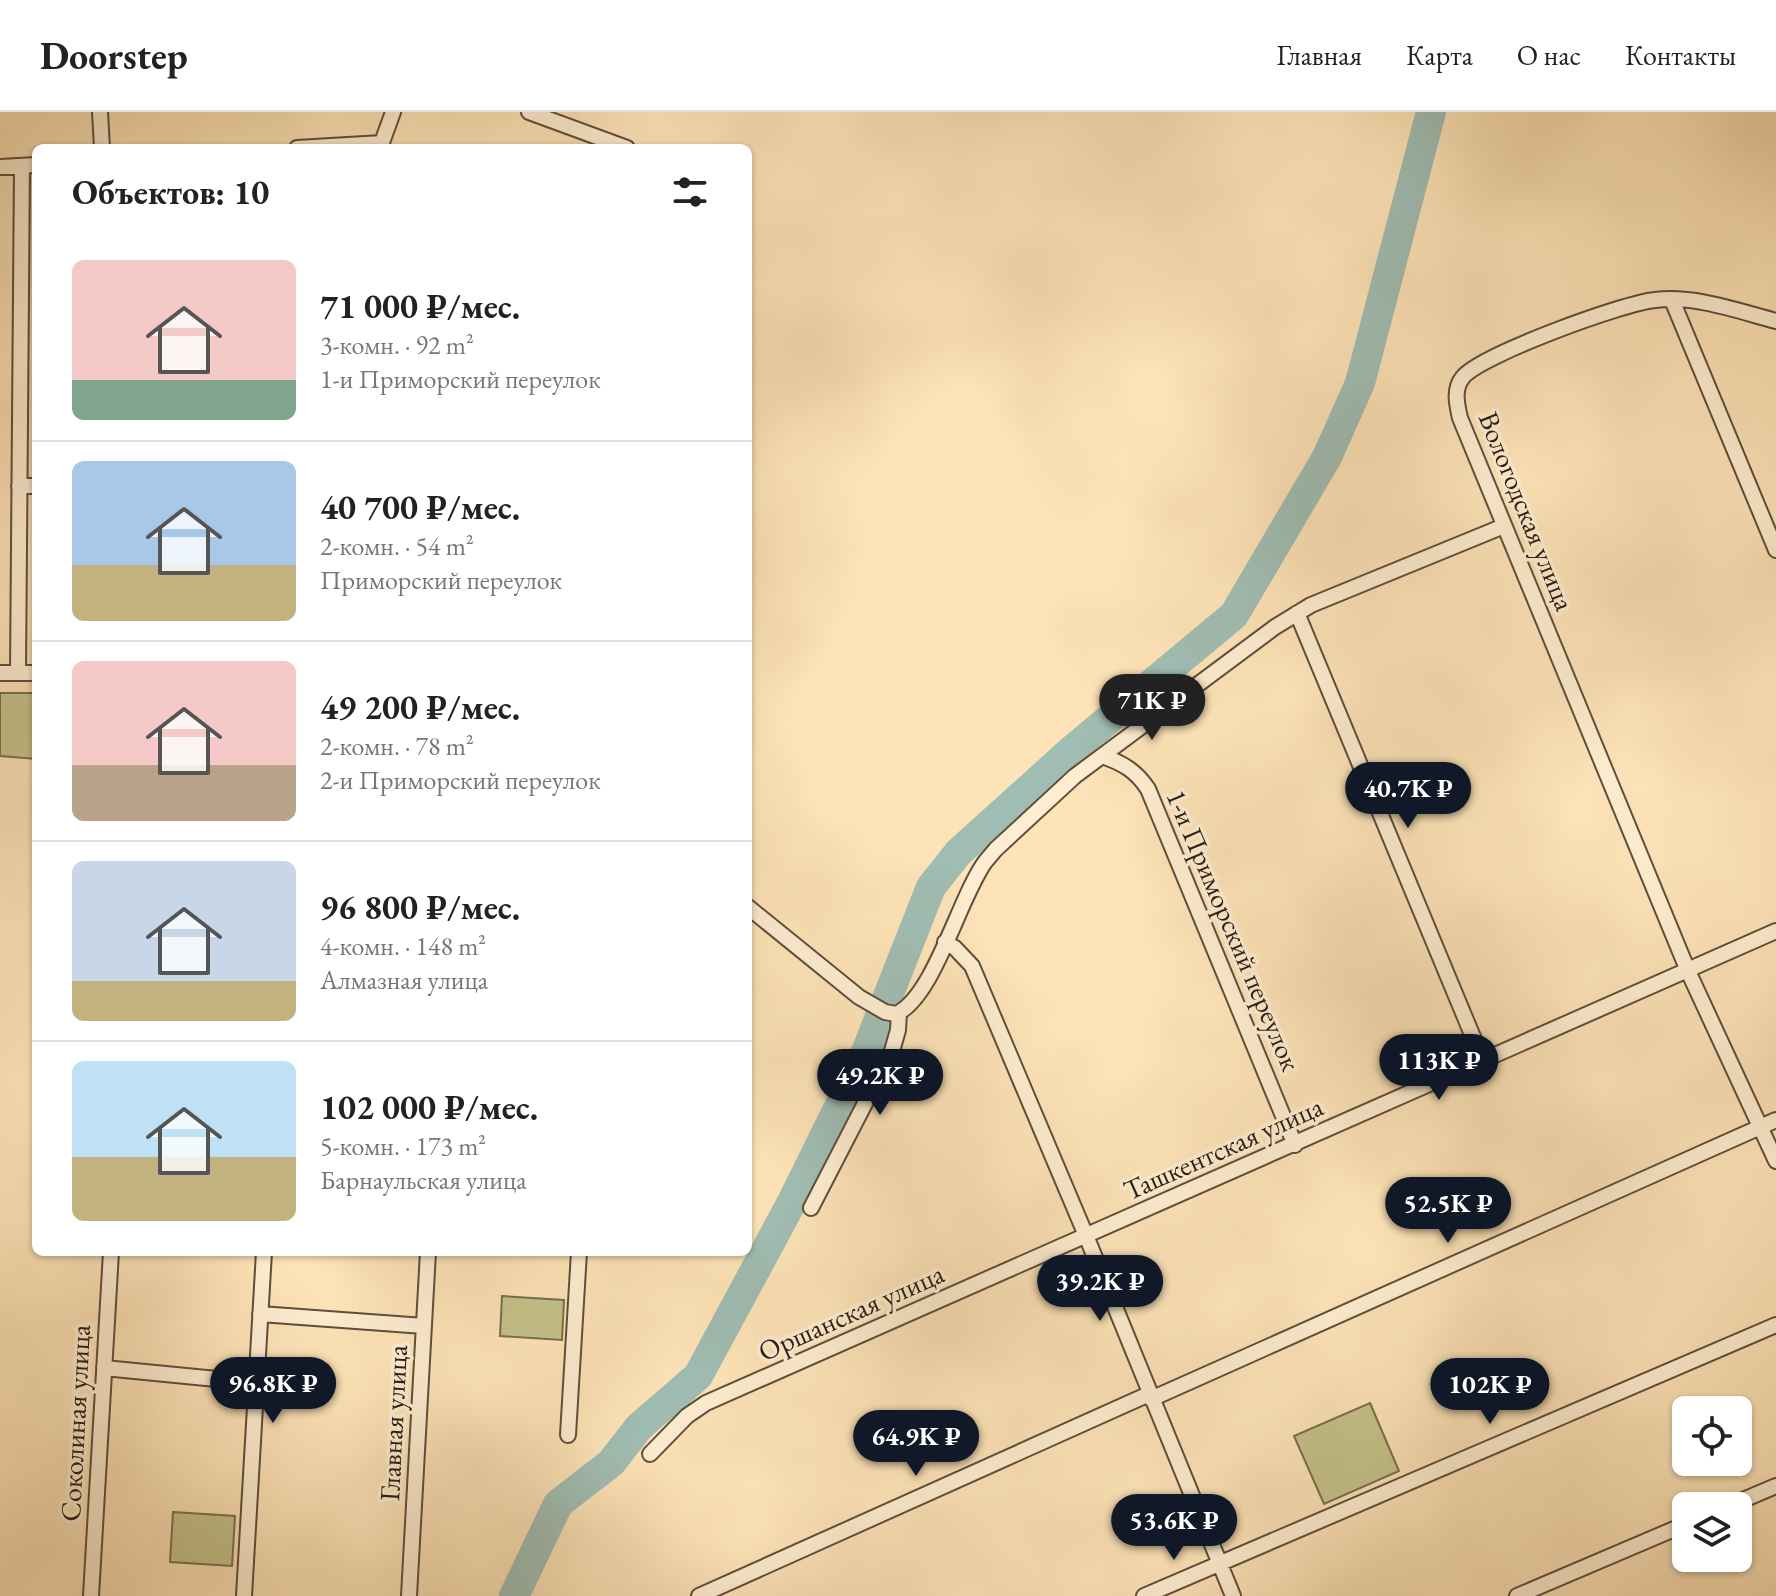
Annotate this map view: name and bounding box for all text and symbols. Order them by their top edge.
text: Doorstep [40,31,188,80]
text: Главная [1277,37,1362,73]
text: Карта [1406,37,1473,73]
text: О нас [1517,37,1581,73]
text: Контакты [1625,37,1736,73]
text: Объектов: 10 [72,170,269,214]
icon: filters [668,170,712,214]
text: 71 000 ₽/мес. [320,284,520,328]
icon: home [136,292,232,388]
text: 3-комн. · 92 m² [320,328,474,362]
text: 1-и Приморский переулок [320,362,601,396]
street label: Вологодская улица [1471,406,1584,616]
text: 40 700 ₽/мес. [320,485,520,529]
icon: home [136,493,232,589]
text: 2-комн. · 54 m² [320,529,474,563]
text: Приморский переулок [320,563,562,597]
pin: 71K ₽ [1096,674,1208,742]
text: 71K ₽ [1117,683,1187,717]
text: 49 200 ₽/мес. [320,685,520,729]
icon: home [136,693,232,789]
text: 2-комн. · 78 m² [320,729,474,763]
pin: 40.7K ₽ [1334,762,1482,830]
text: 2-и Приморский переулок [320,763,601,797]
text: 40.7K ₽ [1363,771,1453,805]
street label: 1-и Приморский переулок [1158,784,1310,1076]
text: 96 800 ₽/мес. [320,885,520,929]
icon: home [136,893,232,989]
text: 4-комн. · 148 m² [320,929,486,963]
text: Алмазная улица [320,963,488,997]
pin: 113K ₽ [1374,1034,1504,1102]
text: 113K ₽ [1397,1043,1481,1077]
pin: 49.2K ₽ [806,1049,954,1117]
text: 49.2K ₽ [835,1058,925,1092]
text: 102 000 ₽/мес. [320,1085,538,1129]
street label: Ташкентская улица [1118,1088,1329,1208]
icon: home [136,1093,232,1189]
text: 5-комн. · 173 m² [320,1129,486,1163]
text: Барнаульская улица [320,1163,527,1197]
pin: 52.5K ₽ [1374,1177,1522,1245]
text: 52.5K ₽ [1403,1186,1493,1220]
street label: Оршанская улица [752,1255,950,1369]
pin: 39.2K ₽ [1026,1255,1174,1323]
text: 39.2K ₽ [1055,1264,1145,1298]
street label: Соколиная улица [52,1323,98,1522]
street label: Главная улица [371,1343,415,1502]
pin: 96.8K ₽ [199,1357,347,1425]
pin: 102K ₽ [1425,1358,1555,1426]
text: 96.8K ₽ [228,1366,318,1400]
text: 102K ₽ [1448,1367,1532,1401]
map controls [1672,1396,1752,1572]
button: locate [1672,1396,1752,1476]
pin: 64.9K ₽ [842,1410,990,1478]
text: 64.9K ₽ [871,1419,961,1453]
button: layers [1672,1492,1752,1572]
pin: 53.6K ₽ [1100,1494,1248,1562]
text: 53.6K ₽ [1129,1503,1219,1537]

